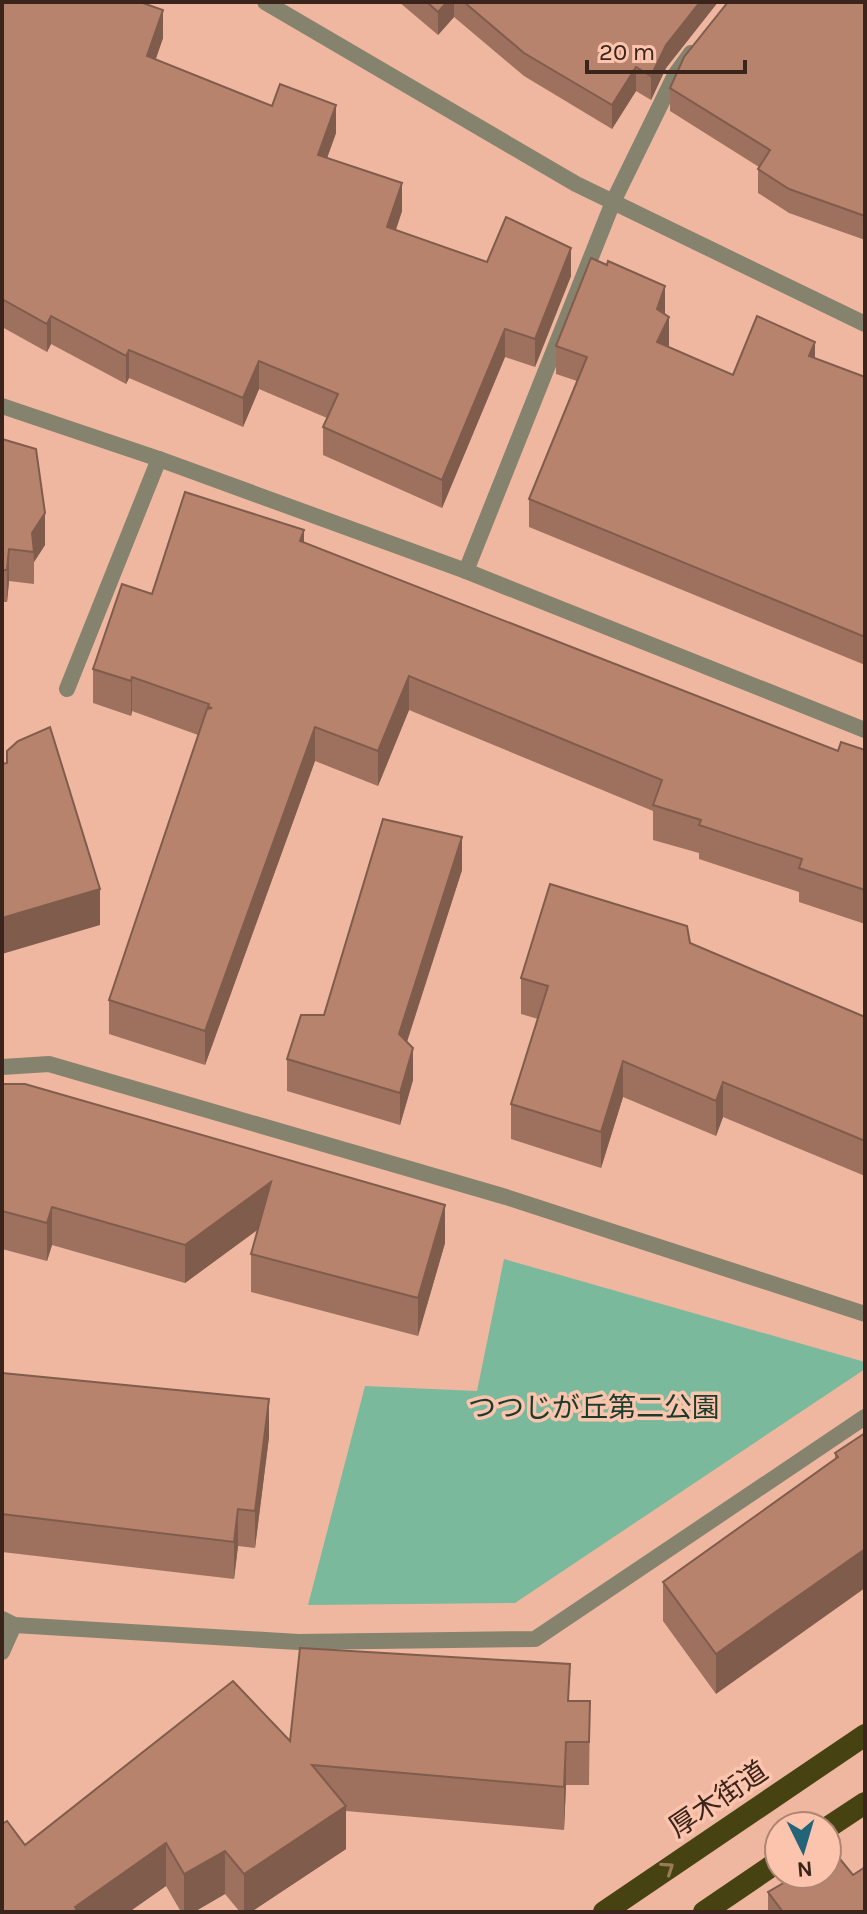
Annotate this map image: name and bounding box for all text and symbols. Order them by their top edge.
scale bar [587,24,745,74]
text: 20 m [599,38,655,66]
park label: つつじが丘第二公園 [468,1391,720,1424]
street label: 厚木街道 [662,1754,774,1844]
north arrow [763,1810,843,1890]
text: N [796,1855,814,1883]
one-way arrow [660,1863,674,1878]

